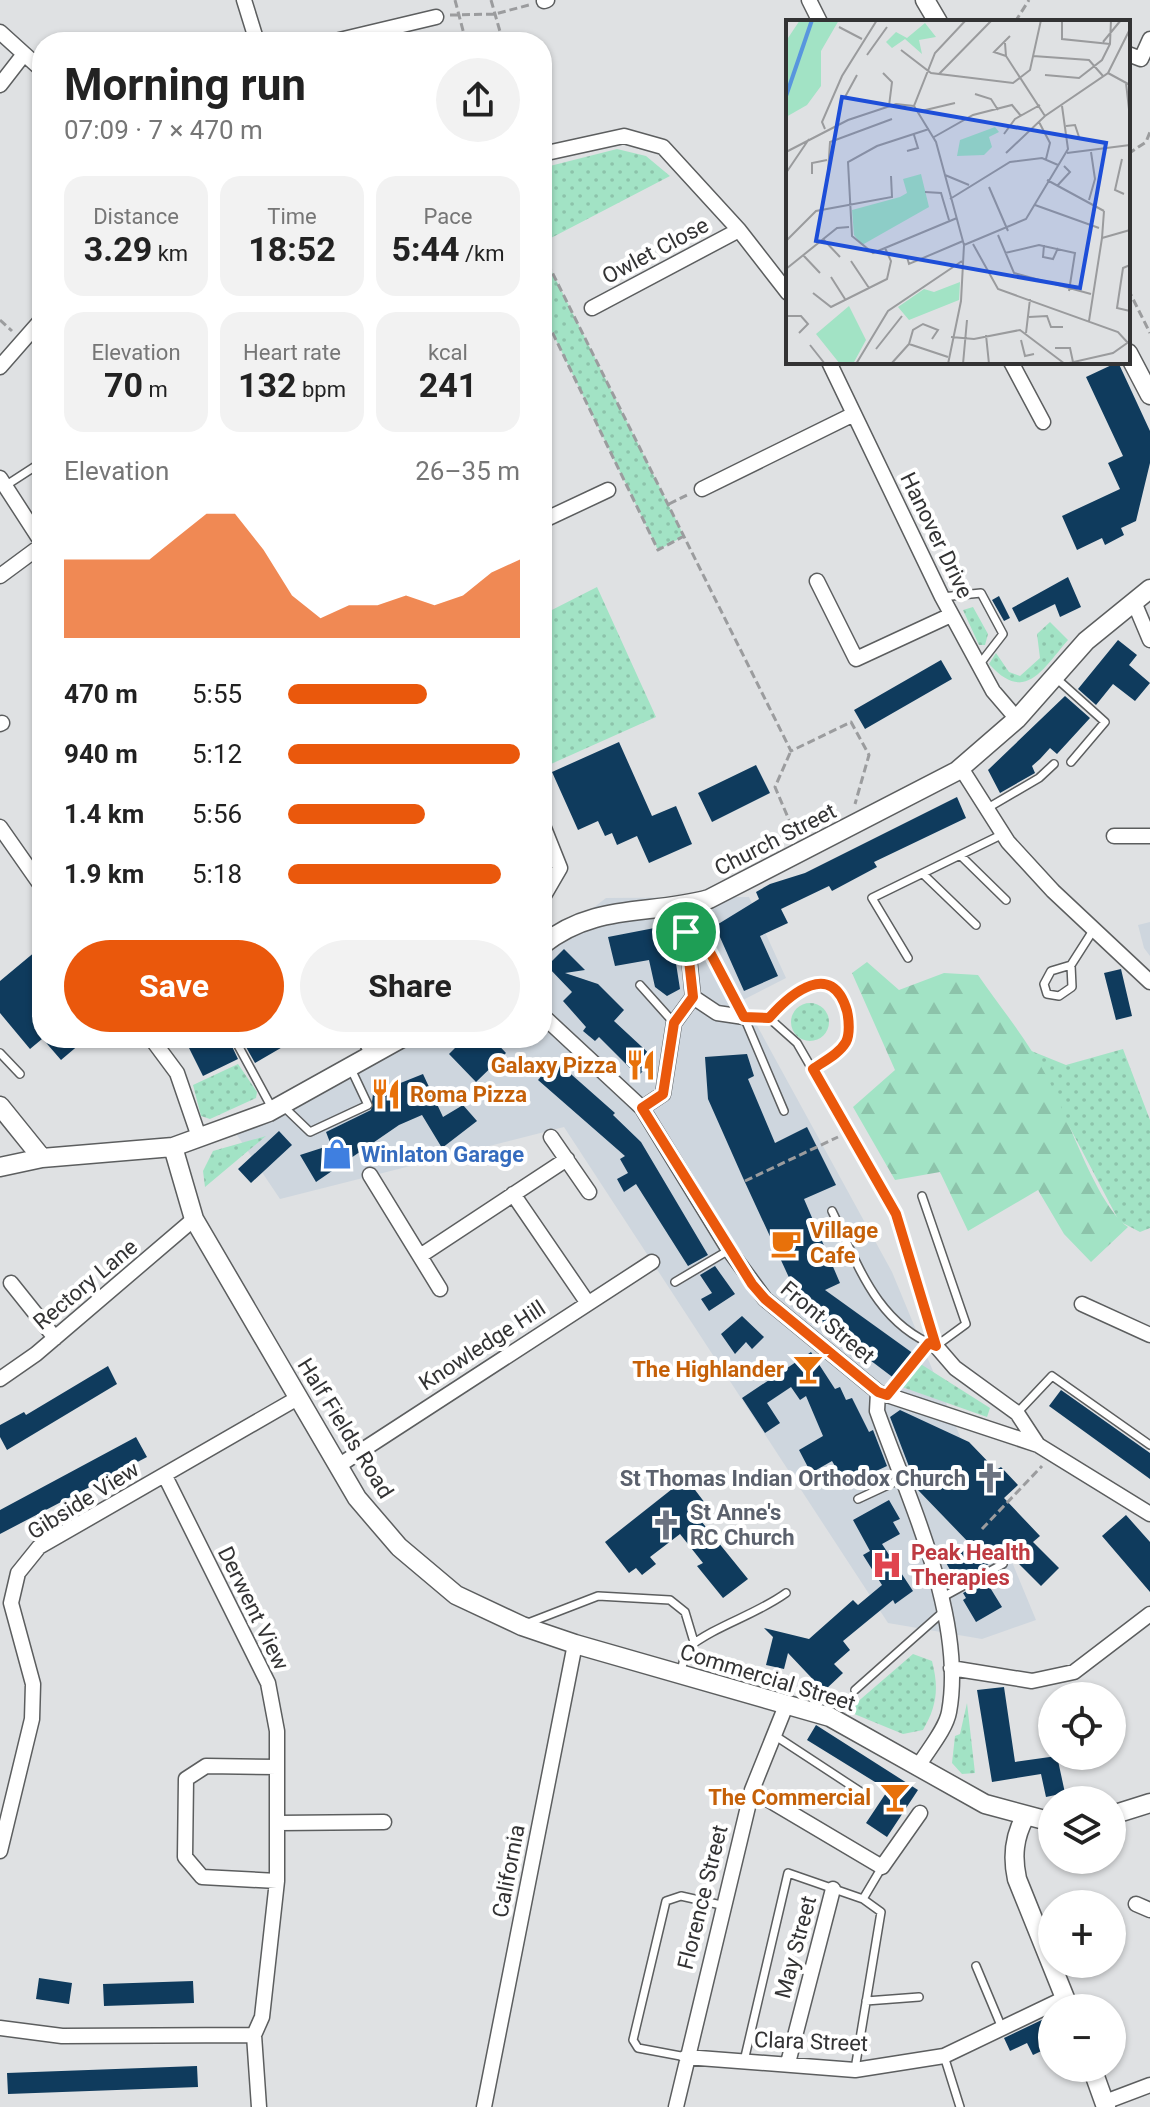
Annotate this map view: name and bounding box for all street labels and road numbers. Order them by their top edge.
street label: Owlet Close [598,212,713,289]
street label: Hanover Drive [895,468,978,602]
street label: Church Street [710,798,840,881]
street label: Rectory Lane [28,1234,142,1335]
street label: Front Street [776,1276,880,1369]
street label: Knowledge Hill [414,1295,550,1396]
street label: Half Fields Road [292,1354,399,1503]
street label: Gibside View [23,1456,144,1545]
street label: Derwent View [213,1542,294,1674]
street label: Commercial Street [677,1639,859,1716]
street label: Florence Street [672,1822,732,1972]
street label: California [487,1823,530,1920]
street label: May Street [770,1893,821,2001]
street label: Clara Street [754,2027,868,2056]

